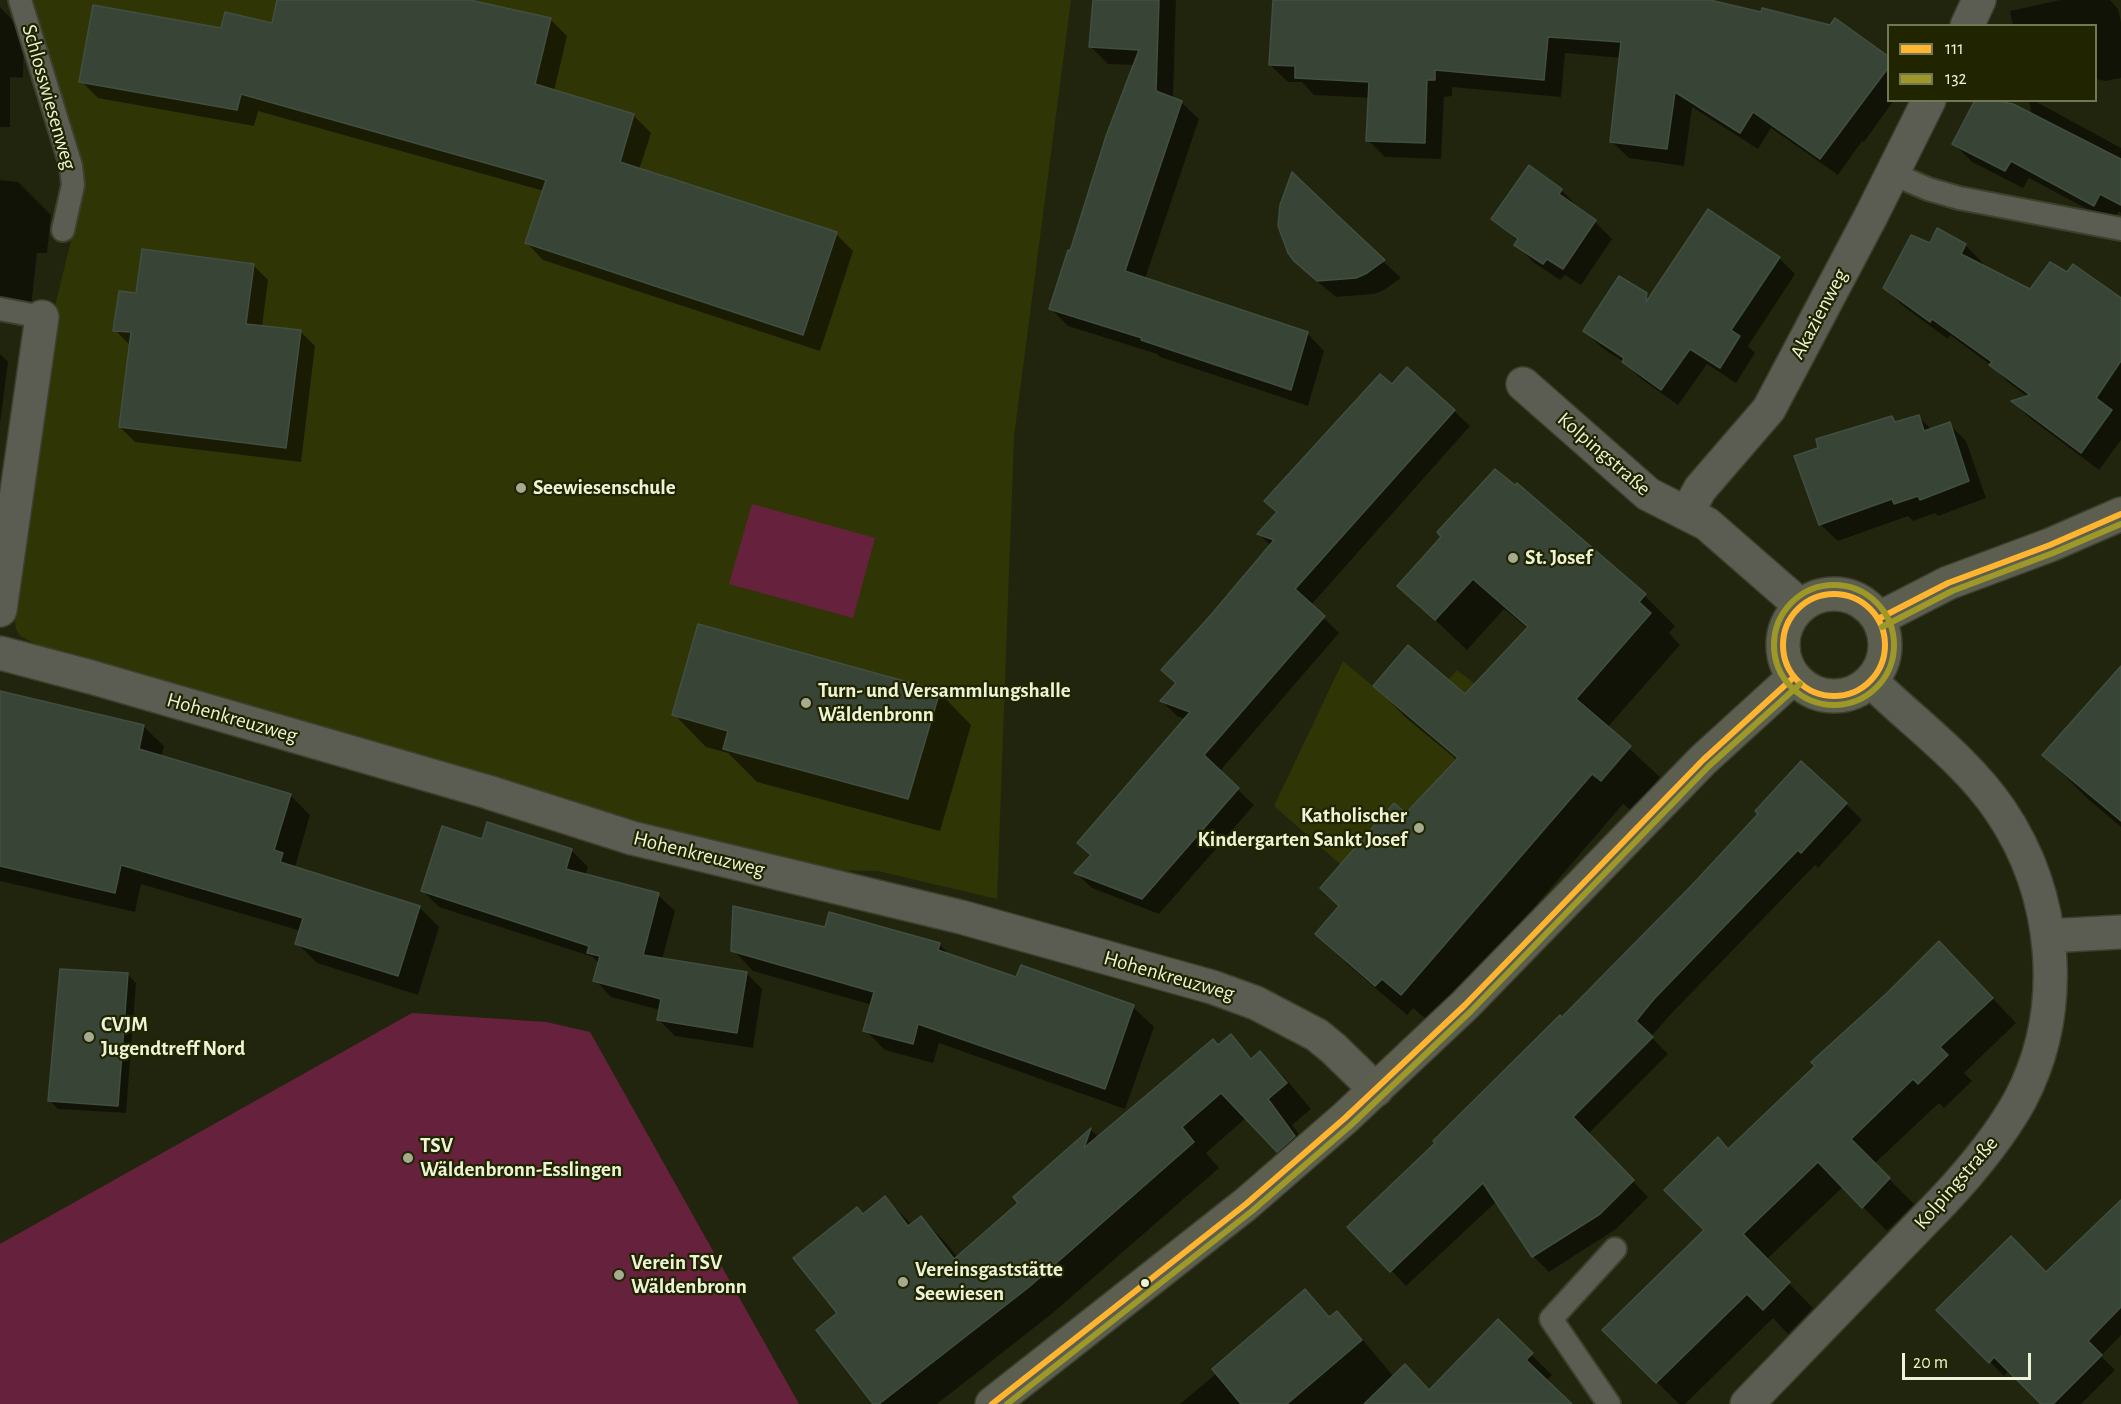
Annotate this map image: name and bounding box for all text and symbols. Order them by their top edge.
street label: Schlosswiesenweg [16,21,82,173]
legend [1887,24,2097,102]
text: 111 [1945,40,1964,58]
text: 132 [1945,70,1967,88]
street label: Akazienweg [1785,265,1853,363]
street label: Kolpingstraße [1552,407,1656,501]
place label: Seewiesenschule [533,475,676,501]
marker: Seewiesenschule [514,481,528,495]
place label: St. Josef [1525,545,1592,571]
marker: St. Josef [1506,551,1520,565]
place label: Turn- und Versammlungshalle Wäldenbronn [818,678,1071,728]
street label: Hohenkreuzweg [164,687,300,749]
marker: Turn- und Versammlungshalle Wäldenbronn [799,696,813,710]
place label: Katholischer Kindergarten Sankt Josef [1197,803,1407,853]
marker: Katholischer Kindergarten Sankt Josef [1412,821,1426,835]
street label: Hohenkreuzweg [631,825,767,883]
street label: Hohenkreuzweg [1101,945,1237,1007]
place label: CVJM Jugendtreff Nord [101,1012,245,1062]
marker: CVJM Jugendtreff Nord [82,1030,96,1044]
street label: Kolpingstraße [1909,1131,2003,1235]
place label: TSV Wäldenbronn-Esslingen [420,1133,622,1183]
marker: TSV Wäldenbronn-Esslingen [401,1151,415,1165]
place label: Verein TSV Wäldenbronn [631,1250,747,1300]
place label: Vereinsgaststätte Seewiesen [915,1257,1063,1307]
marker: Verein TSV Wäldenbronn [612,1268,626,1282]
marker: Vereinsgaststätte Seewiesen [896,1275,910,1289]
unlabelled marker [1139,1277,1151,1289]
scale bar [1905,1341,2034,1379]
text: 20 m [1913,1354,1948,1372]

